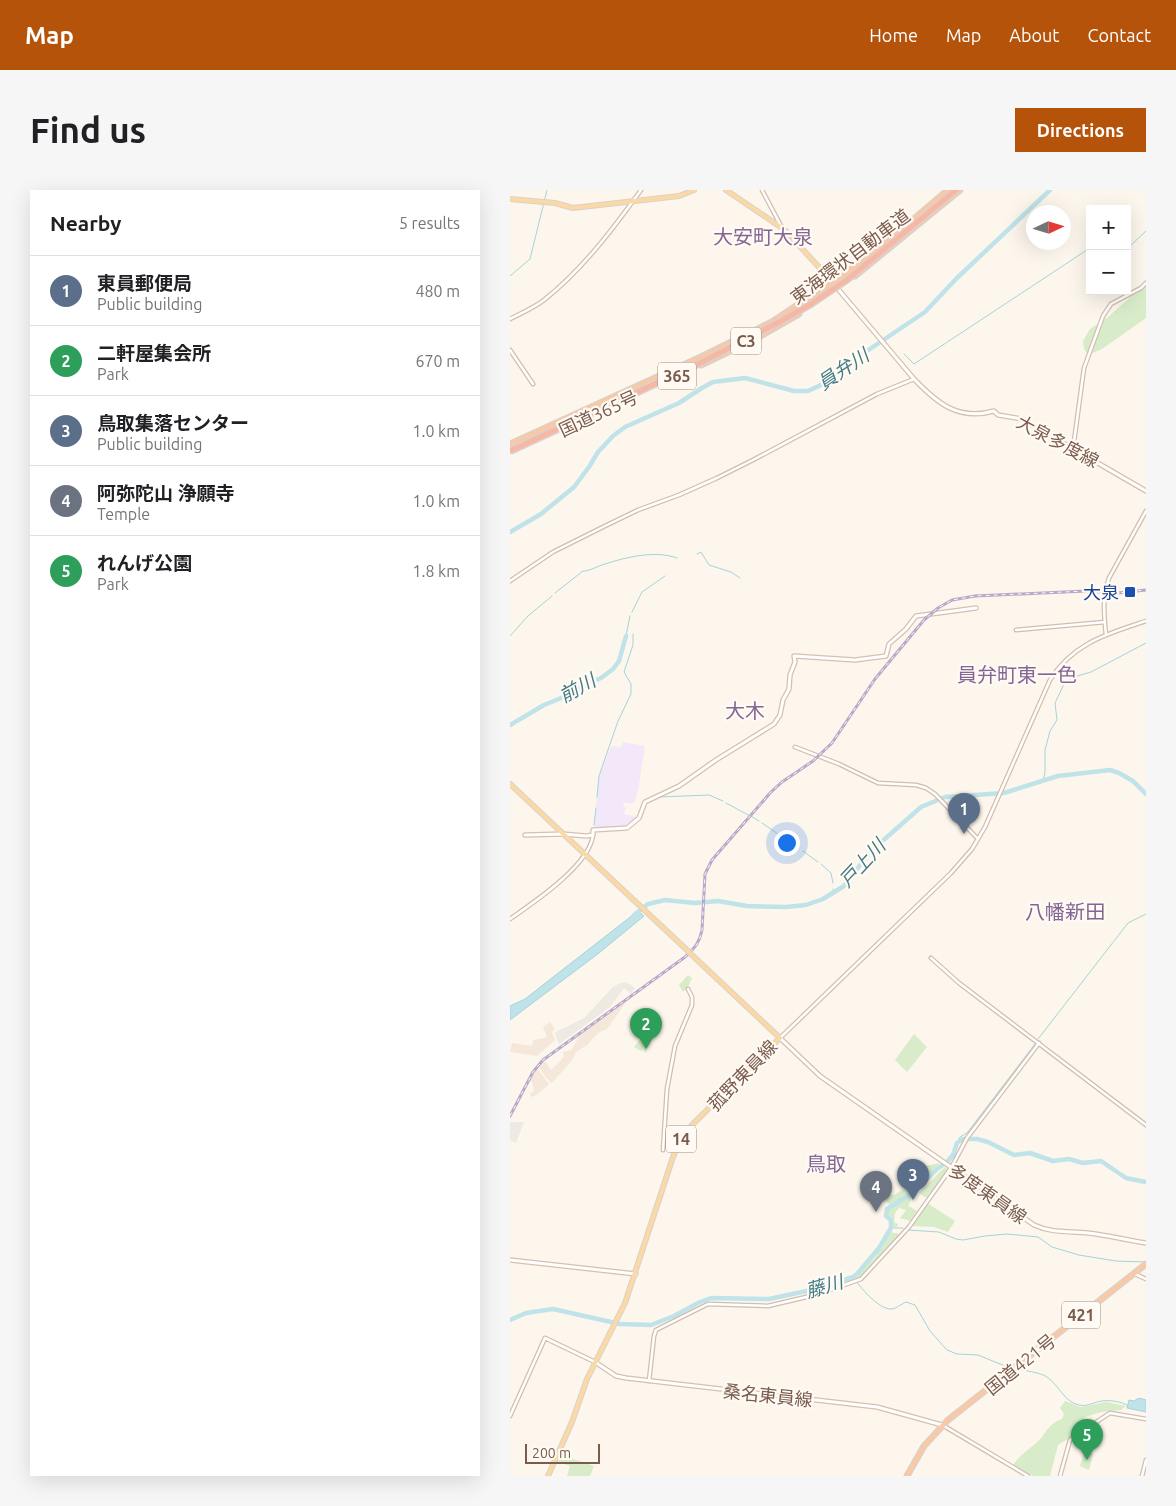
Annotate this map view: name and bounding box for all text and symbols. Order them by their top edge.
text: Map [25,22,74,49]
text: Home [869,25,918,45]
text: Map [946,25,981,45]
text: About [1009,25,1059,45]
text: Contact [1087,25,1151,45]
button: Directions [1015,108,1146,152]
text: Find us [30,110,146,150]
street label: 東海環状自動車道 [786,205,914,307]
north arrow [1026,205,1071,250]
map controls [1086,205,1131,295]
button: + [1086,205,1131,250]
text: Nearby [50,211,121,235]
text: 5 results [399,214,460,232]
district label: 大安町大泉 [713,225,813,248]
button: − [1086,250,1131,295]
text: 東員郵便局 [97,272,192,294]
text: 1 [61,282,71,300]
text: 480 m [415,282,460,300]
text: Public building [97,295,202,313]
road number: C3 [731,328,761,354]
text: 二軒屋集会所 [97,342,211,364]
water label: 員弁川 [813,343,874,394]
text: 2 [61,352,71,370]
text: 670 m [415,352,460,370]
road number: 365 [658,362,696,390]
text: Park [97,365,129,383]
street label: 国道365号 [555,386,641,440]
street label: 大泉多度線 [1014,411,1102,471]
text: 鳥取集落センター [97,412,249,434]
text: 3 [61,422,71,440]
text: 1.0 km [412,422,460,440]
text: Public building [97,435,202,453]
text: 阿弥陀山 浄願寺 [97,482,235,504]
text: 4 [61,492,71,510]
text: 1.0 km [412,492,460,510]
text: Temple [97,505,150,523]
text: れんげ公園 [97,552,192,574]
text: 5 [61,562,71,580]
text: 1.8 km [412,562,460,580]
text: Park [97,575,129,593]
place label: 大泉 [1083,582,1119,602]
marker: 大泉 [1123,585,1137,599]
district label: 員弁町東一色 [957,663,1077,686]
water label: 前川 [555,668,601,707]
district label: 大木 [725,699,765,722]
pin: 1 [948,793,980,834]
your location [774,830,800,856]
water label: 戸上川 [835,833,891,891]
district label: 八幡新田 [1025,900,1105,923]
pin: 2 [630,1008,662,1049]
street label: 菰野東員線 [704,1036,780,1114]
road number: 14 [666,1126,696,1152]
district label: 鳥取 [806,1152,846,1175]
pin: 3 [897,1159,929,1200]
street label: 多度東員線 [945,1159,1031,1227]
pin: 4 [860,1171,892,1212]
water label: 藤川 [803,1270,847,1302]
road number: 421 [1062,1302,1100,1328]
street label: 国道421号 [981,1330,1059,1398]
street label: 桑名東員線 [722,1380,814,1410]
pin: 5 [1071,1419,1103,1460]
scale bar [525,1441,600,1464]
text: 200 m [532,1445,571,1461]

